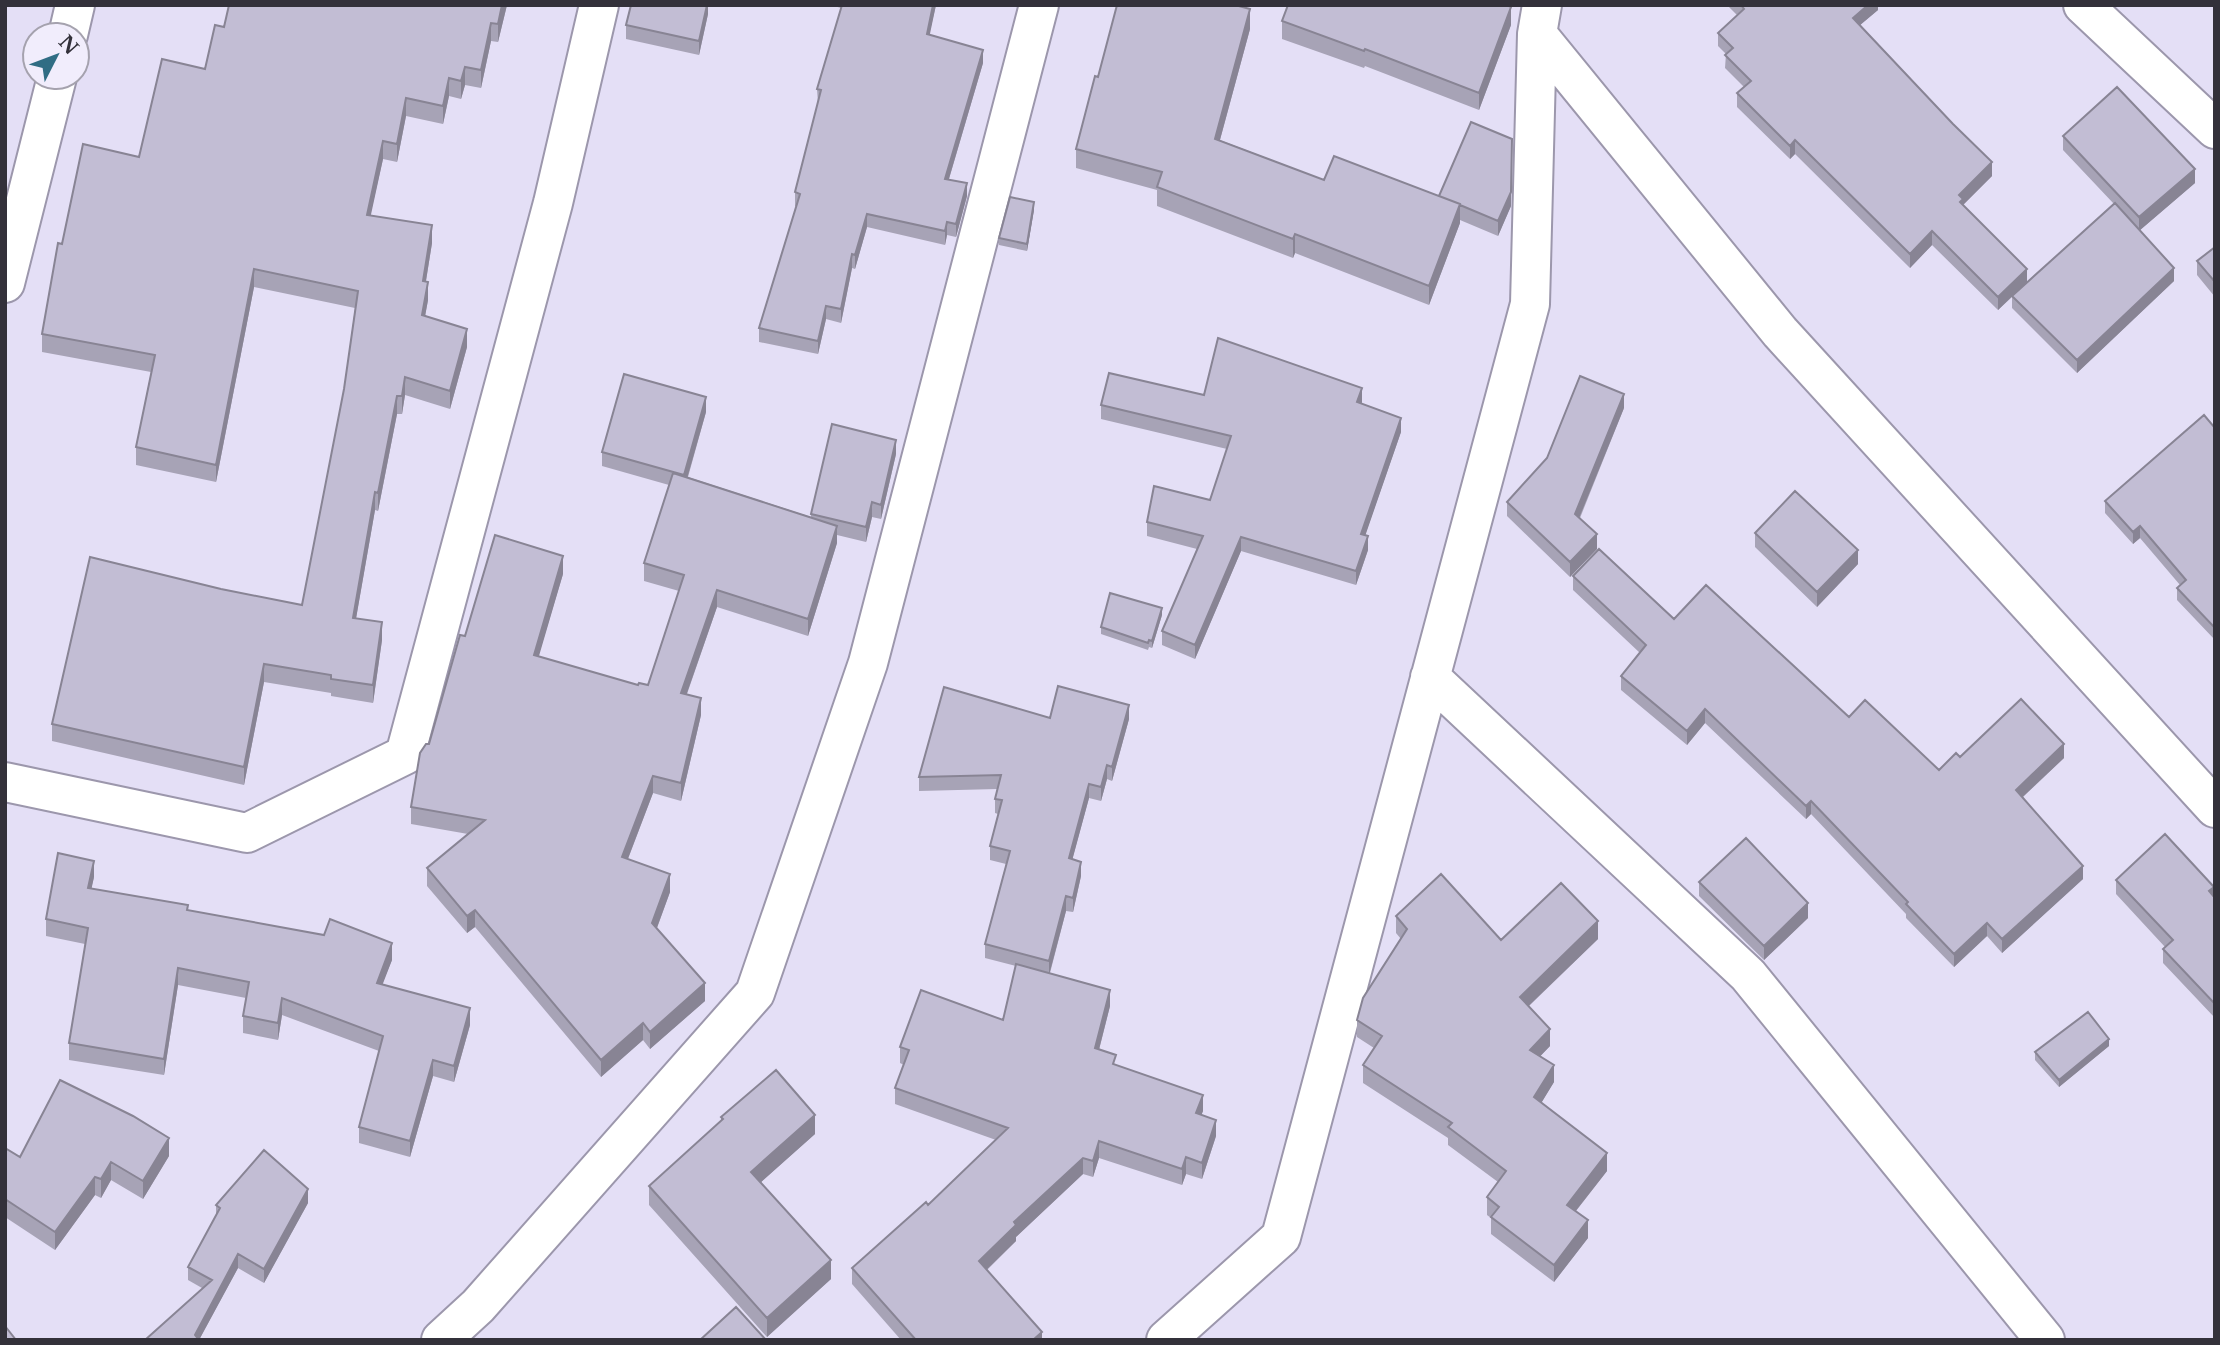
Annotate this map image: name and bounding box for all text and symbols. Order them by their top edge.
north arrow [21,21,91,91]
text: N [54,31,83,59]

